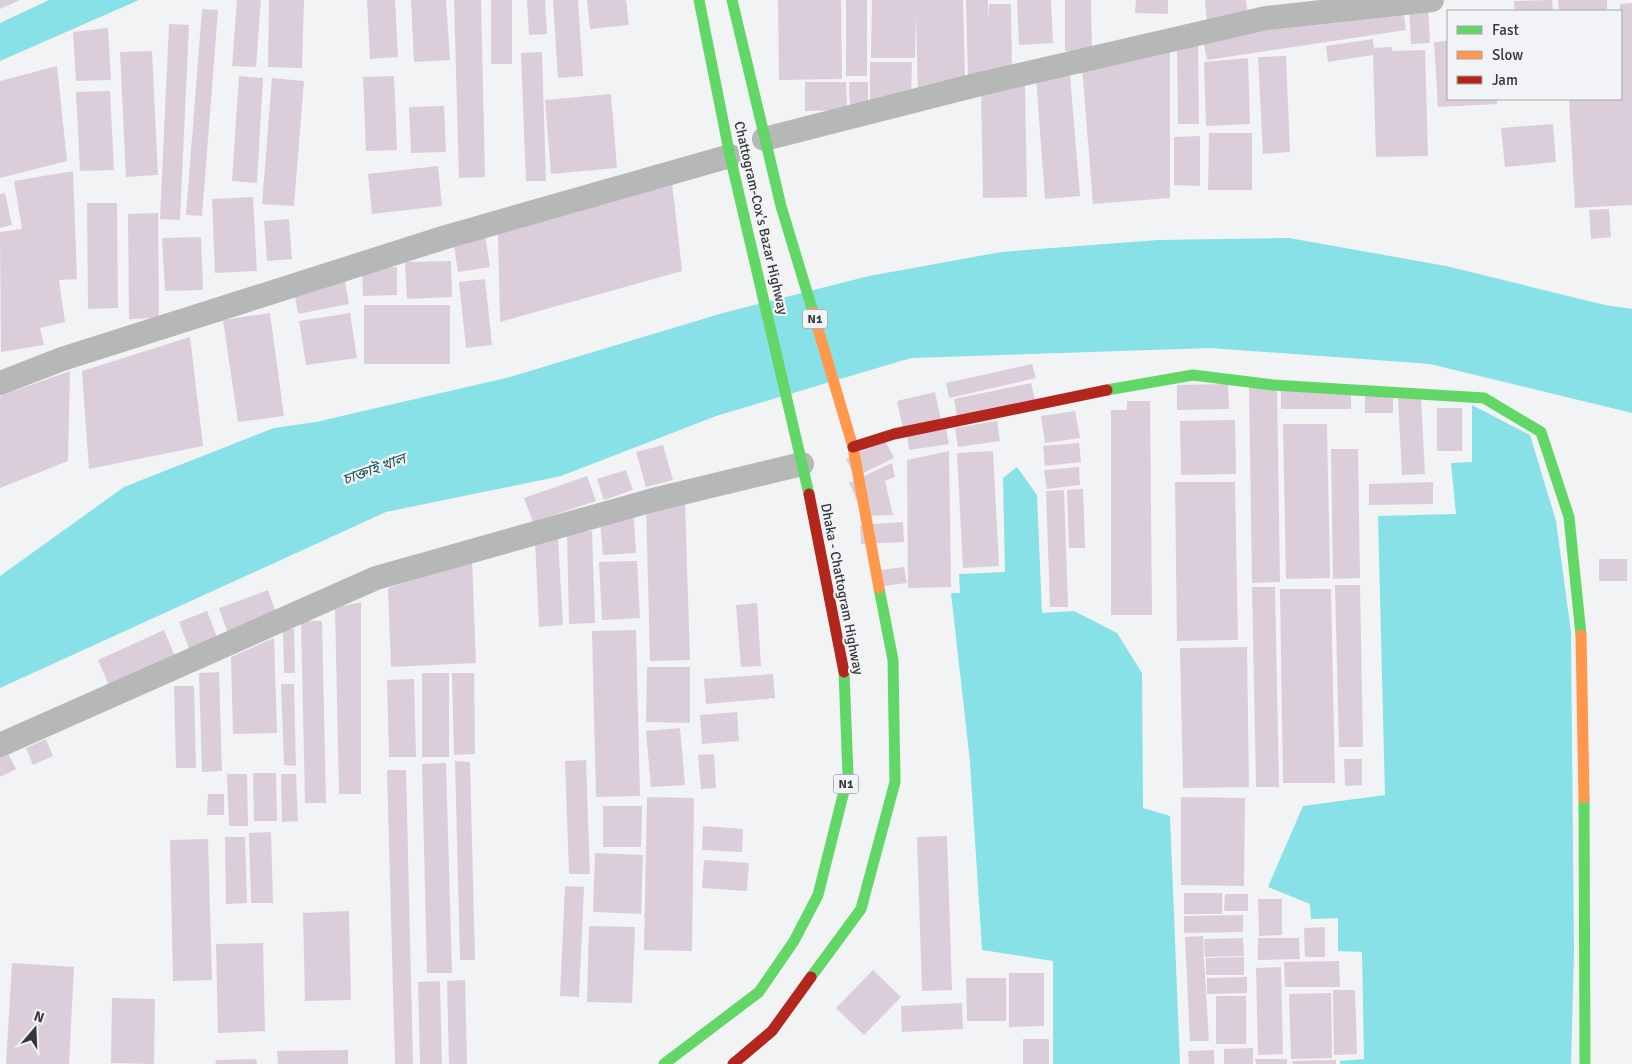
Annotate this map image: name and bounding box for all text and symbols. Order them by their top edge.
legend [1447,10,1622,100]
text: Fast [1492,21,1519,39]
text: Slow [1492,46,1523,64]
text: Jam [1492,71,1518,89]
street label: Chattogram-Cox's Bazar Highway [730,120,792,317]
road number: N1 [802,310,828,328]
water label: চাক্তাই খাল [340,448,411,489]
street label: Dhaka - Chattogram Highway [817,502,867,677]
road number: N1 [834,774,858,794]
north arrow [10,1004,60,1054]
text: N [32,1008,46,1027]

